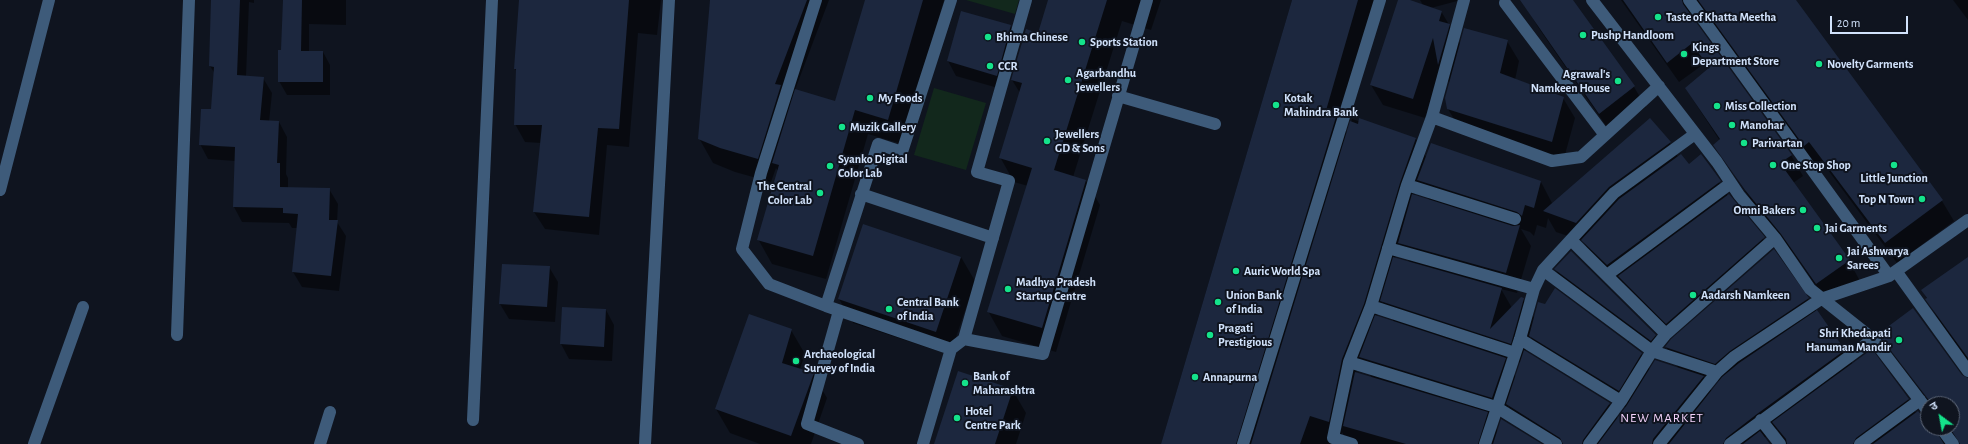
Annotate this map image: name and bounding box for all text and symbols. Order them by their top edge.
scale bar [1832,8,1910,34]
place label: Taste of Khatta Meetha [1666,10,1776,24]
marker: Taste of Khatta Meetha [1653,12,1663,22]
text: 20 m [1837,17,1860,29]
place label: Pushp Handloom [1591,28,1674,42]
place label: Bhima Chinese [996,30,1068,44]
marker: Pushp Handloom [1578,30,1588,40]
marker: Bhima Chinese [983,32,993,42]
place label: Sports Station [1090,35,1158,49]
marker: Sports Station [1077,37,1087,47]
place label: Kings Department Store [1692,40,1779,68]
marker: Kings Department Store [1679,49,1689,59]
place label: Novelty Garments [1827,57,1913,71]
place label: CCR [998,59,1017,73]
marker: Novelty Garments [1814,59,1824,69]
marker: CCR [985,61,995,71]
place label: Agarbandhu Jewellers [1076,66,1136,94]
place label: Agrawal's Namkeen House [1531,67,1610,95]
marker: Agarbandhu Jewellers [1063,75,1073,85]
marker: Agrawal's Namkeen House [1613,76,1623,86]
place label: My Foods [878,91,922,105]
place label: Kotak Mahindra Bank [1284,91,1358,119]
marker: My Foods [865,93,875,103]
place label: Miss Collection [1725,99,1797,113]
marker: Kotak Mahindra Bank [1271,100,1281,110]
marker: Miss Collection [1712,101,1722,111]
place label: Manohar [1740,118,1784,132]
place label: Muzik Gallery [850,120,916,134]
marker: Manohar [1727,120,1737,130]
marker: Muzik Gallery [837,122,847,132]
place label: Jewellers GD & Sons [1055,127,1105,155]
marker: Jewellers GD & Sons [1042,136,1052,146]
place label: Parivartan [1752,136,1803,150]
marker: Parivartan [1739,138,1749,148]
place label: Syanko Digital Color Lab [838,152,908,180]
place label: One Stop Shop [1781,158,1851,172]
marker: One Stop Shop [1768,160,1778,170]
marker: Little Junction [1889,160,1899,170]
marker: Syanko Digital Color Lab [825,161,835,171]
place label: Little Junction [1860,171,1928,185]
place label: The Central Color Lab [757,179,812,207]
marker: The Central Color Lab [815,188,825,198]
place label: Top N Town [1859,192,1914,206]
marker: Top N Town [1917,194,1927,204]
place label: Omni Bakers [1734,203,1795,217]
marker: Omni Bakers [1798,205,1808,215]
place label: Jai Garments [1825,221,1887,235]
marker: Jai Garments [1812,223,1822,233]
place label: Jai Ashwarya Sarees [1847,244,1909,272]
marker: Jai Ashwarya Sarees [1834,253,1844,263]
place label: Auric World Spa [1244,264,1320,278]
marker: Auric World Spa [1231,266,1241,276]
place label: Madhya Pradesh Startup Centre [1016,275,1096,303]
marker: Madhya Pradesh Startup Centre [1003,284,1013,294]
place label: Union Bank of India [1226,288,1282,316]
place label: Aadarsh Namkeen [1701,288,1790,302]
marker: Aadarsh Namkeen [1688,290,1698,300]
place label: Central Bank of India [897,295,959,323]
marker: Union Bank of India [1213,297,1223,307]
marker: Central Bank of India [884,304,894,314]
place label: Pragati Prestigious [1218,321,1272,349]
place label: Shri Khedapati Hanuman Mandir [1806,326,1891,354]
marker: Pragati Prestigious [1205,330,1215,340]
marker: Shri Khedapati Hanuman Mandir [1894,335,1904,345]
place label: Archaeological Survey of India [804,347,875,375]
marker: Archaeological Survey of India [791,356,801,366]
place label: Bank of Maharashtra [973,369,1035,397]
place label: Annapurna [1203,370,1257,384]
marker: Annapurna [1190,372,1200,382]
marker: Bank of Maharashtra [960,378,970,388]
north arrow [1920,396,1960,436]
text: उ [1928,400,1940,413]
place label: Hotel Centre Park [965,404,1021,432]
district label: NEW MARKET [1620,410,1704,426]
marker: Hotel Centre Park [952,413,962,423]

